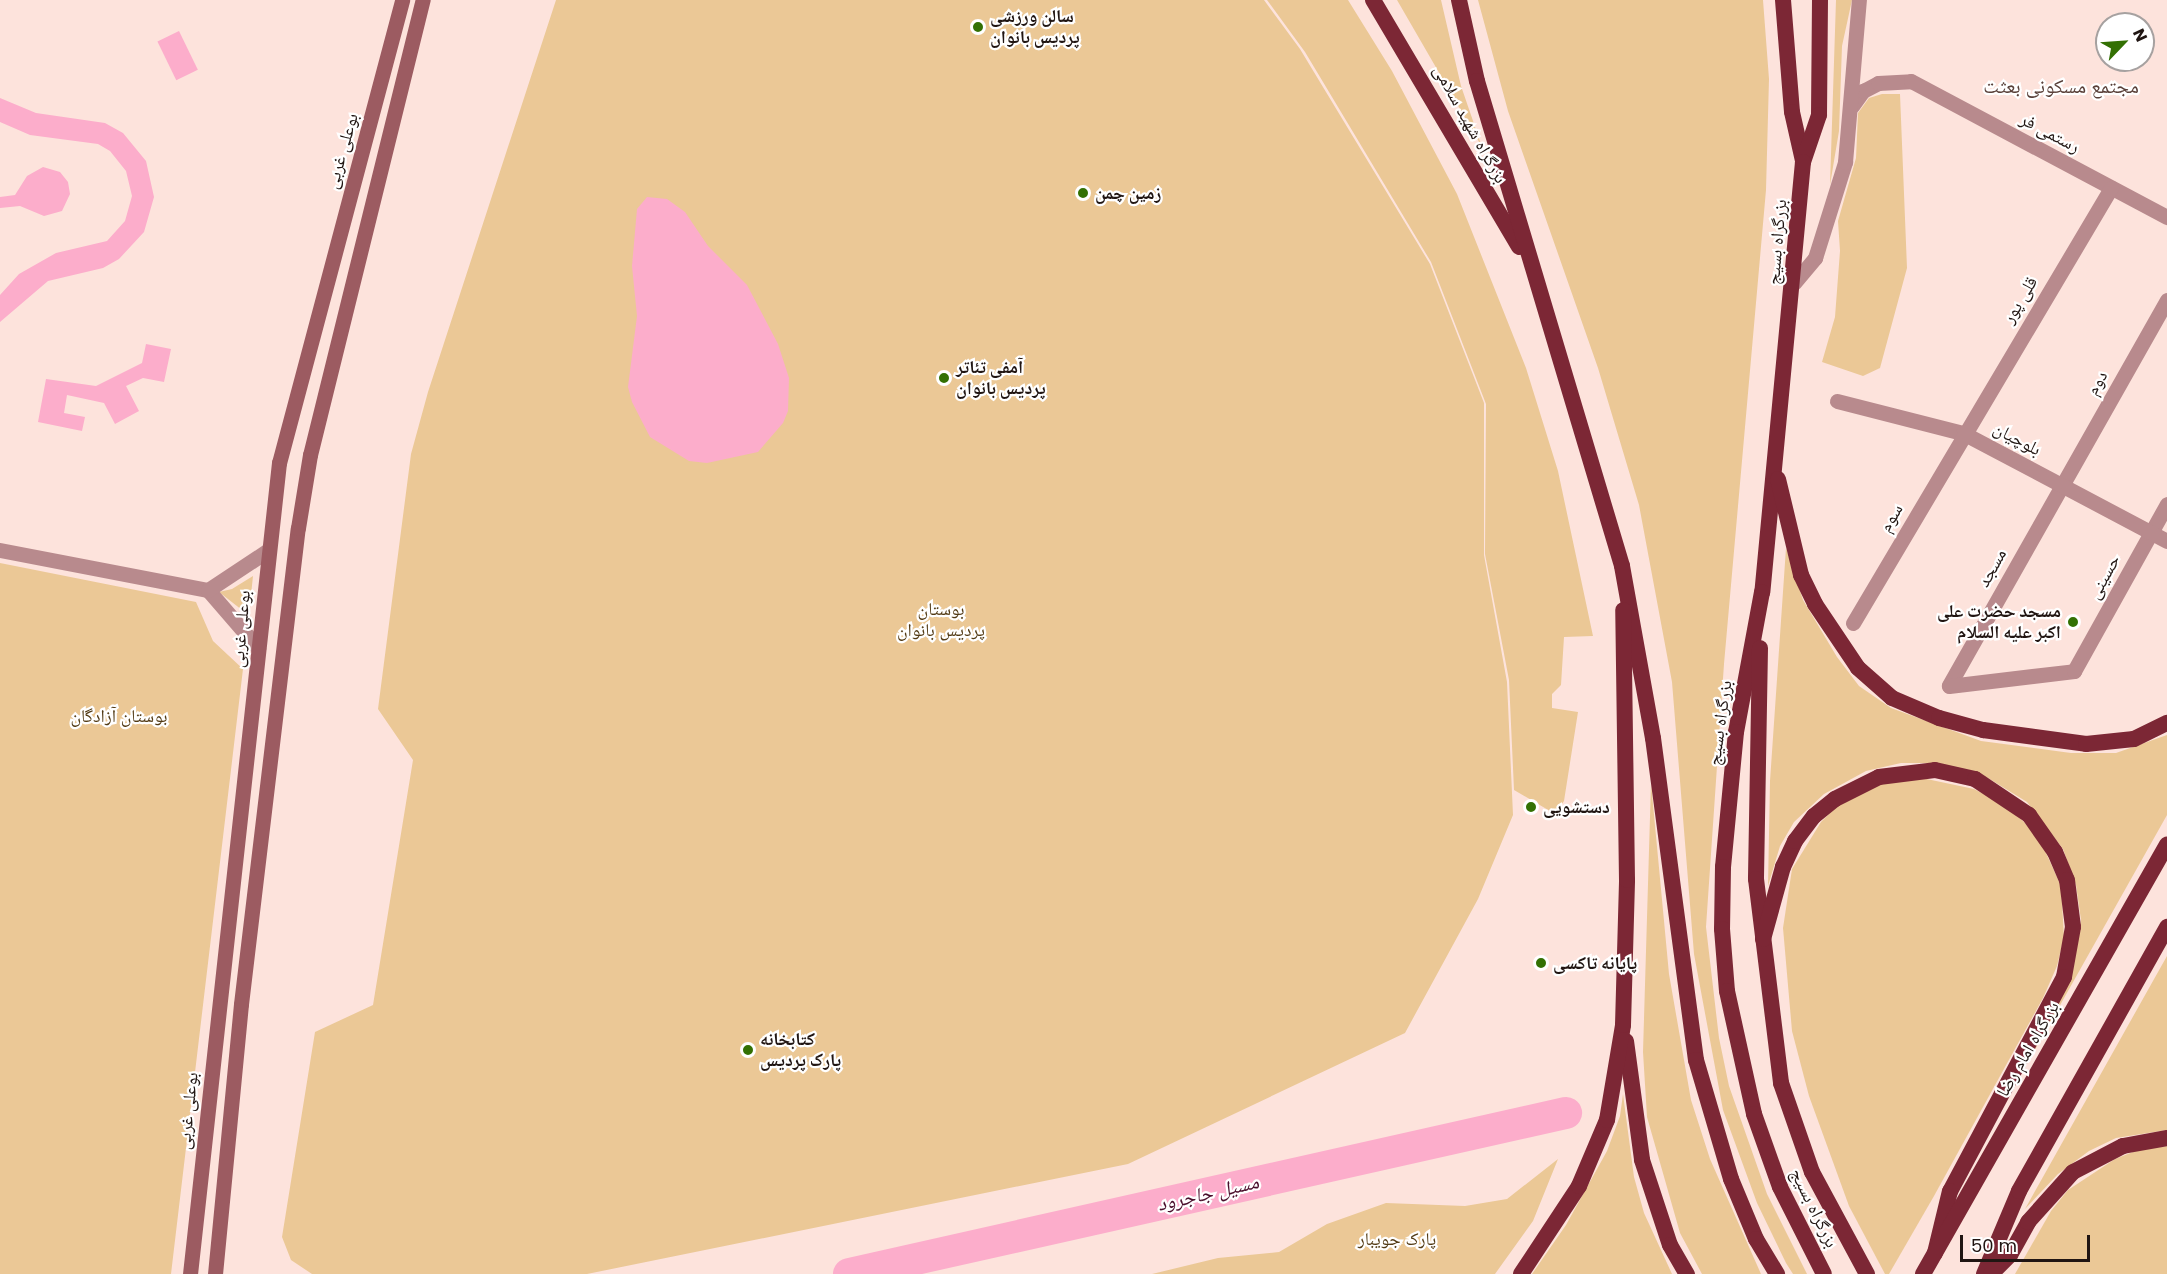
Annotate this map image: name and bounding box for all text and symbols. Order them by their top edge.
place label: سالن ورزشی پردیس بانوان [990,6,1080,48]
north arrow [2095,12,2155,72]
marker: سالن ورزشی پردیس بانوان [971,20,985,34]
text: N [2127,25,2153,45]
street label: بزرگراه شهید سلامی [1428,61,1512,187]
district label: مجتمع مسکونی بعثت [1983,74,2139,98]
street label: رستمی فر [2016,108,2084,158]
street label: بوعلی غربی [321,111,363,191]
place label: زمین چمن [1095,182,1161,204]
marker: زمین چمن [1076,186,1090,200]
street label: بزرگراه بسیج [1763,198,1791,286]
street label: قلی پور [1998,273,2042,327]
place label: آمفی تئاتر پردیس بانوان [956,357,1046,400]
street label: دوم [2081,367,2113,399]
marker: آمفی تئاتر پردیس بانوان [937,371,951,385]
street label: بلوچیان [1989,418,2045,460]
street label: سوم [1874,500,1908,536]
street label: مسجد [1973,545,2011,591]
street label: حسینی [2083,551,2125,603]
street label: بوعلی غربی [227,589,255,669]
park label: بوستان پردیس بانوان [897,599,985,642]
place label: مسجد حضرت علی اکبر علیه السلام [1937,601,2061,644]
marker: مسجد حضرت علی اکبر علیه السلام [2066,615,2080,629]
street label: بزرگراه بسیج [1703,679,1737,767]
park label: بوستان آزادگان [70,705,168,727]
place label: دستشویی [1543,796,1610,818]
marker: دستشویی [1524,800,1538,814]
place label: پایانه تاکسی [1553,952,1637,974]
marker: پایانه تاکسی [1534,956,1548,970]
street label: بزرگراه امام رضا [1992,997,2064,1101]
place label: کتابخانه پارک پردیس [760,1029,841,1072]
marker: کتابخانه پارک پردیس [741,1043,755,1057]
street label: بوعلی غربی [173,1071,203,1151]
street label: بزرگراه بسیج [1786,1165,1842,1251]
water label: مسیل جاجرود [1155,1170,1261,1216]
scale bar [1963,1223,2094,1261]
park label: پارک جویبار [1358,1228,1436,1250]
text: 50 m [1971,1233,2017,1258]

